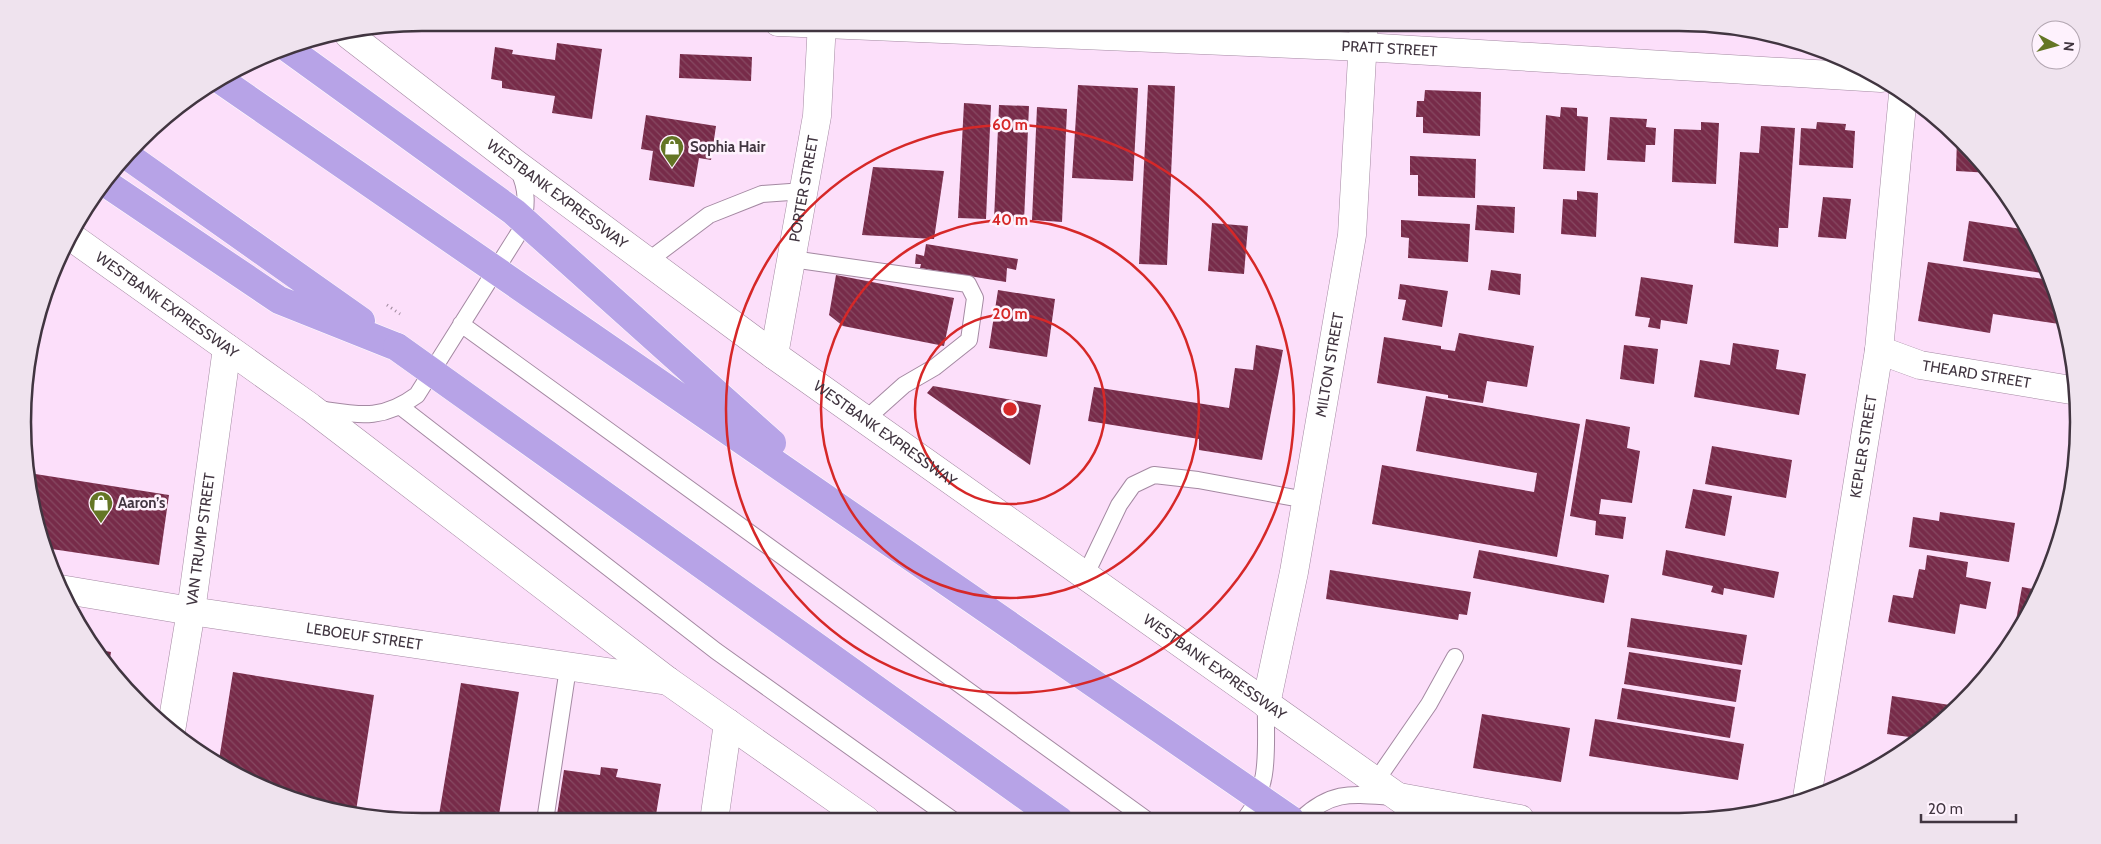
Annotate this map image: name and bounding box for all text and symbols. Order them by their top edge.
north arrow [2031,20,2081,70]
street label: PRATT STREET [1341,37,1438,60]
text: N [2059,40,2078,52]
text: 60 m [992,116,1028,134]
shop icon: Sophia Hair [659,134,685,168]
street label: PORTER STREET [785,134,822,244]
street label: WESTBANK EXPRESSWAY [483,136,631,253]
place label: Sophia Hair [690,138,765,156]
text: 40 m [992,211,1028,229]
street label: WESTBANK EXPRESSWAY [92,248,242,362]
text: 20 m [993,305,1027,323]
street label: MILTON STREET [1312,311,1347,419]
street label: THEARD STREET [1921,357,2032,392]
street label: WESTBANK EXPRESSWAY [810,377,960,491]
street label: KEPLER STREET [1846,394,1881,499]
centre of rings [1001,400,1019,418]
street label: VAN TRUMP STREET [183,472,219,607]
shop icon: Aaron’s [88,490,114,524]
place label: Aaron’s [118,494,165,512]
street label: WESTBANK EXPRESSWAY [1140,610,1290,724]
street label: LEBOEUF STREET [305,619,424,654]
scale bar [1921,792,2016,824]
text: 20 m [1928,800,1963,818]

